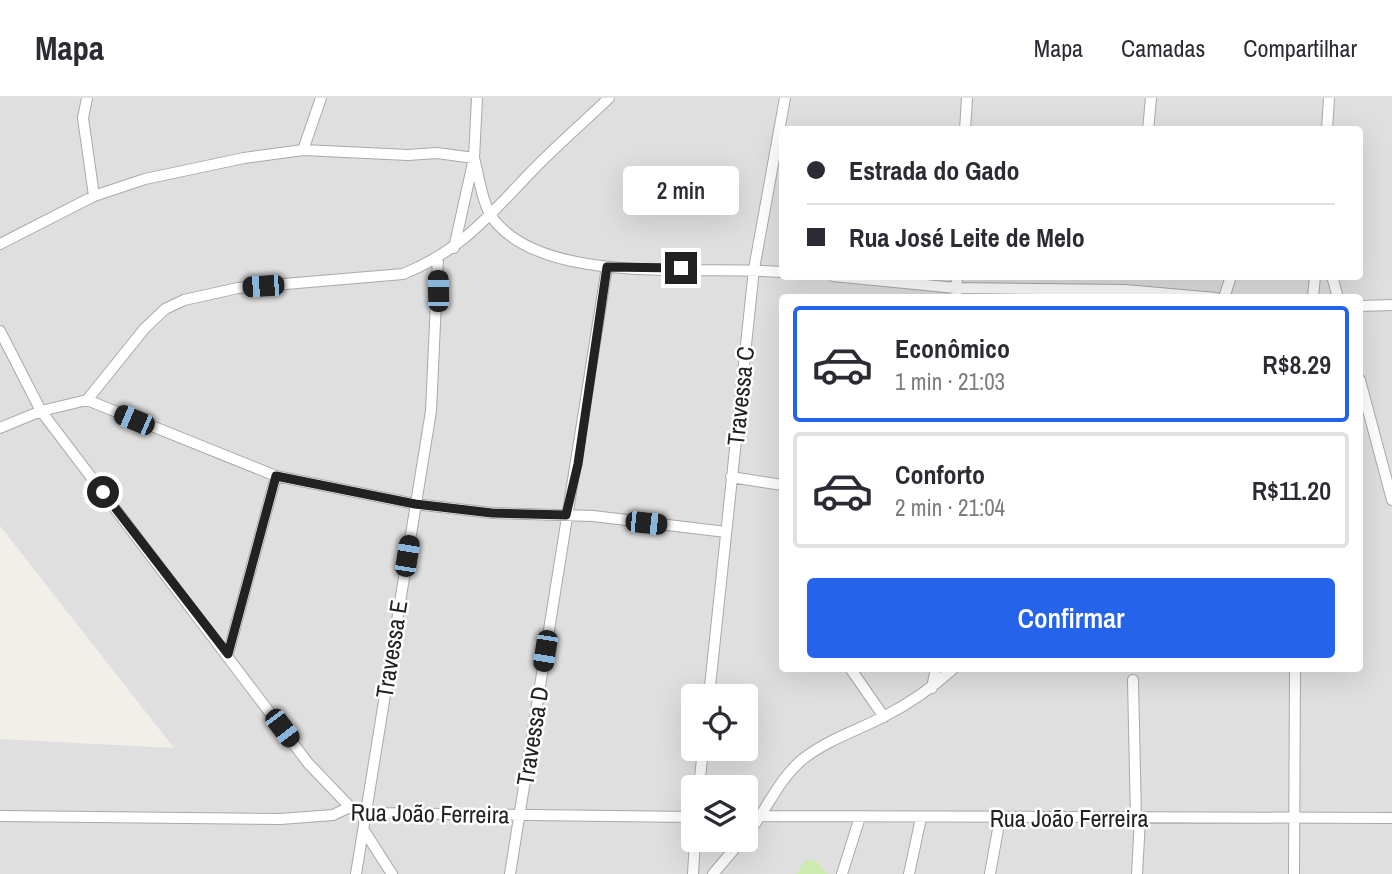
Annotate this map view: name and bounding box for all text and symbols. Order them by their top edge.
text: Mapa [35,26,104,70]
text: Mapa [1034,32,1083,64]
text: Camadas [1121,32,1205,64]
text: Compartilhar [1243,32,1357,64]
text: Estrada do Gado [849,153,1020,188]
callout: 2 min [623,166,739,216]
text: 2 min [657,175,705,206]
text: Rua José Leite de Melo [849,220,1085,255]
route end [665,252,697,284]
car [428,270,449,312]
car [242,274,285,298]
text: Econômico [895,331,1010,366]
icon: car [811,333,874,396]
street label: Travessa C [719,345,761,447]
text: R$8.29 [1262,347,1331,382]
text: 1 min · 21:03 [895,366,1005,397]
car [111,402,158,438]
text: Conforto [895,457,985,492]
icon: car [811,459,874,522]
text: R$11.20 [1252,473,1331,508]
route start [87,476,119,508]
text: 2 min · 21:04 [895,492,1005,523]
car [625,510,668,536]
car [394,534,421,578]
button: Confirmar [807,578,1335,658]
street label: Travessa E [367,598,415,700]
car [532,629,559,673]
street label: Travessa D [508,684,556,788]
map controls [681,684,758,852]
button: locate [681,684,758,761]
car [261,705,304,751]
button: layers [681,775,758,852]
street label: Rua João Ferreira [350,796,510,830]
street label: Rua João Ferreira [990,802,1148,834]

